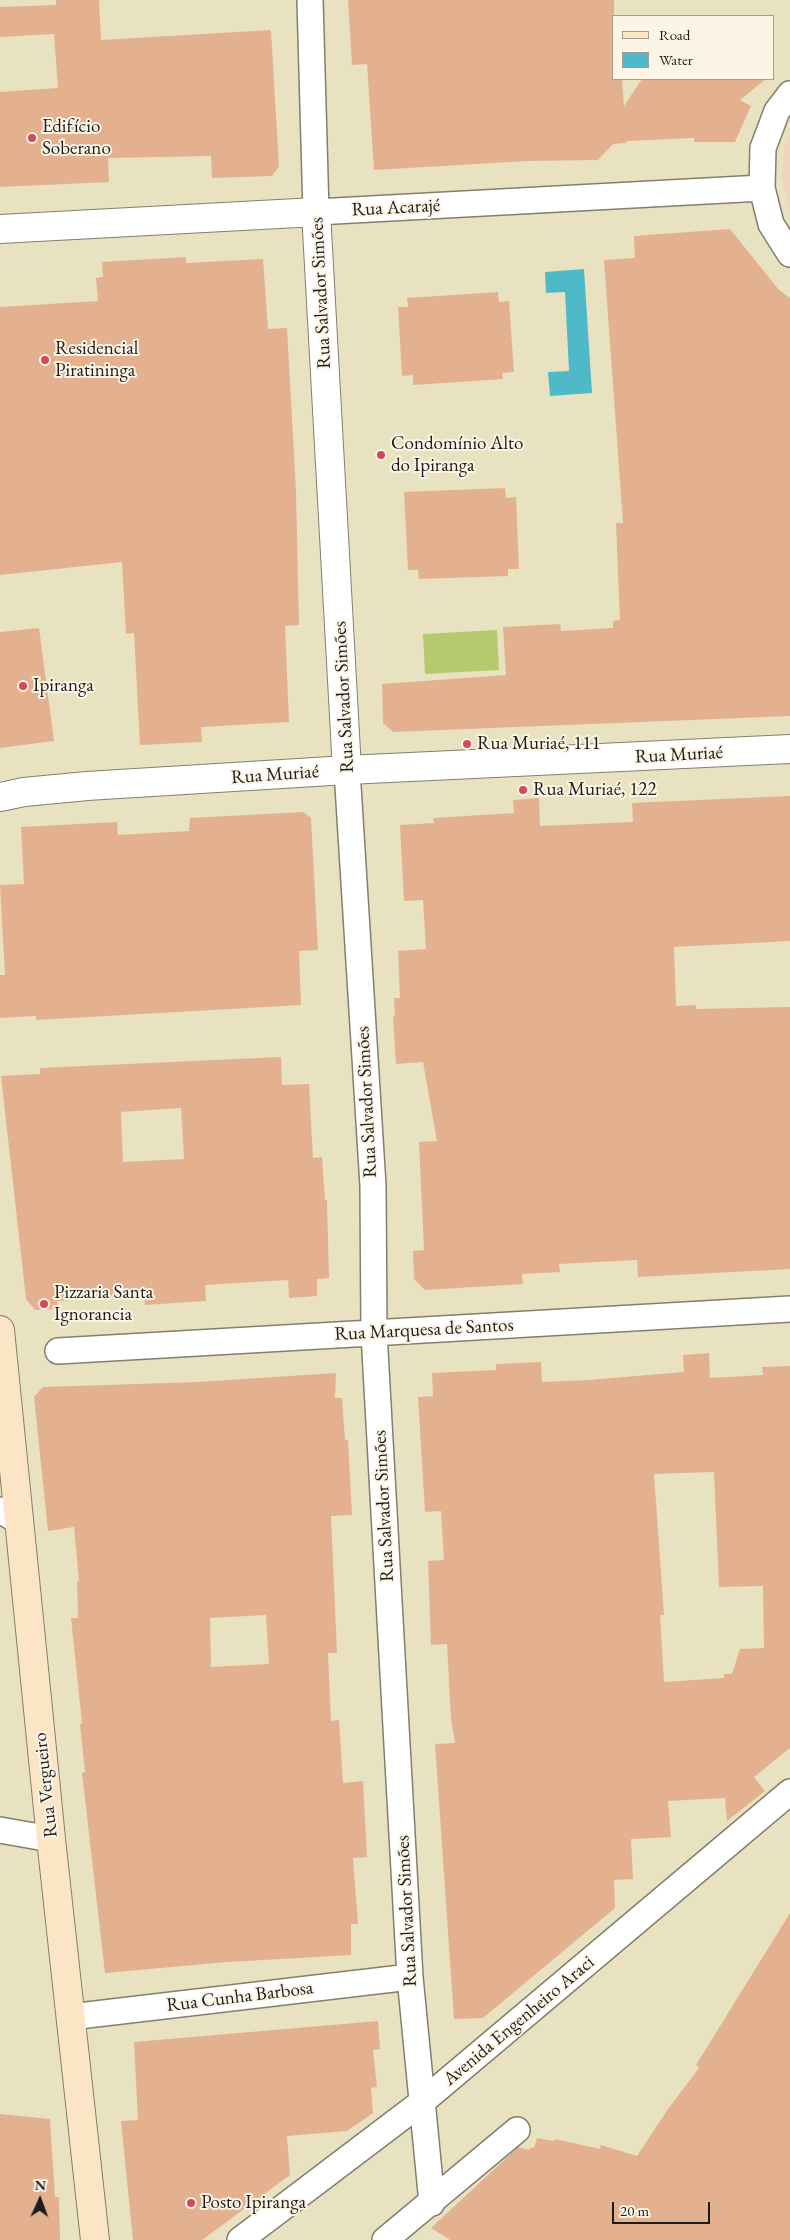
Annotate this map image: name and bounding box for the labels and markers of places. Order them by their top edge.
place label: Edifício Soberano [42,116,111,160]
marker: Edifício Soberano [26,132,38,144]
place label: Residencial Piratininga [55,338,138,382]
marker: Residencial Piratininga [39,354,51,366]
place label: Condomínio Alto do Ipiranga [391,433,523,477]
marker: Condomínio Alto do Ipiranga [375,449,387,461]
place label: Ipiranga [33,675,94,697]
marker: Ipiranga [17,680,29,692]
place label: Rua Muriaé, 111 [477,733,601,755]
marker: Rua Muriaé, 111 [461,738,473,750]
place label: Rua Muriaé, 122 [533,779,657,801]
marker: Rua Muriaé, 122 [517,784,529,796]
place label: Pizzaria Santa Ignorancia [54,1282,153,1326]
marker: Pizzaria Santa Ignorancia [38,1298,50,1310]
place label: Posto Ipiranga [201,2192,306,2214]
marker: Posto Ipiranga [185,2197,197,2209]

